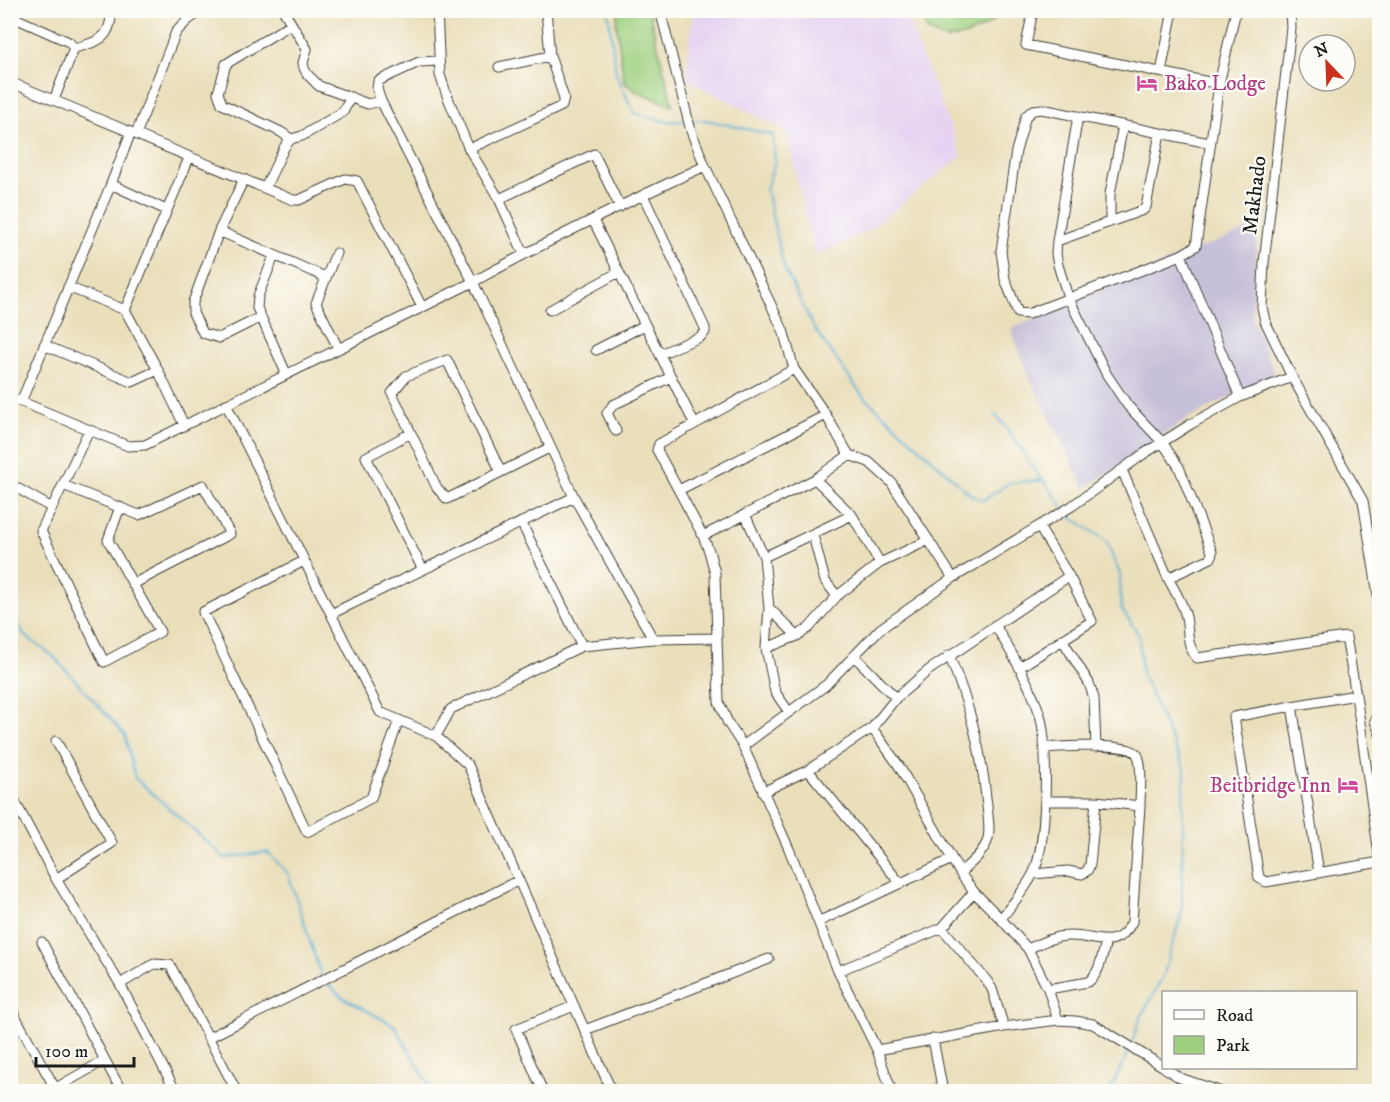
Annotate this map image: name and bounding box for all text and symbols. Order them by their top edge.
north arrow [1297,33,1357,93]
text: N [1312,38,1331,62]
hotel icon: Bako Lodge [1135,71,1159,95]
place label: Bako Lodge [1164,71,1266,97]
street label: Makhado [1237,154,1273,236]
place label: Beitbridge Inn [1209,773,1331,799]
hotel icon: Beitbridge Inn [1336,773,1360,797]
legend [1162,991,1357,1069]
text: Road [1216,1005,1253,1027]
scale bar [36,1030,134,1068]
text: Park [1216,1035,1250,1057]
text: 100 m [45,1041,88,1063]

